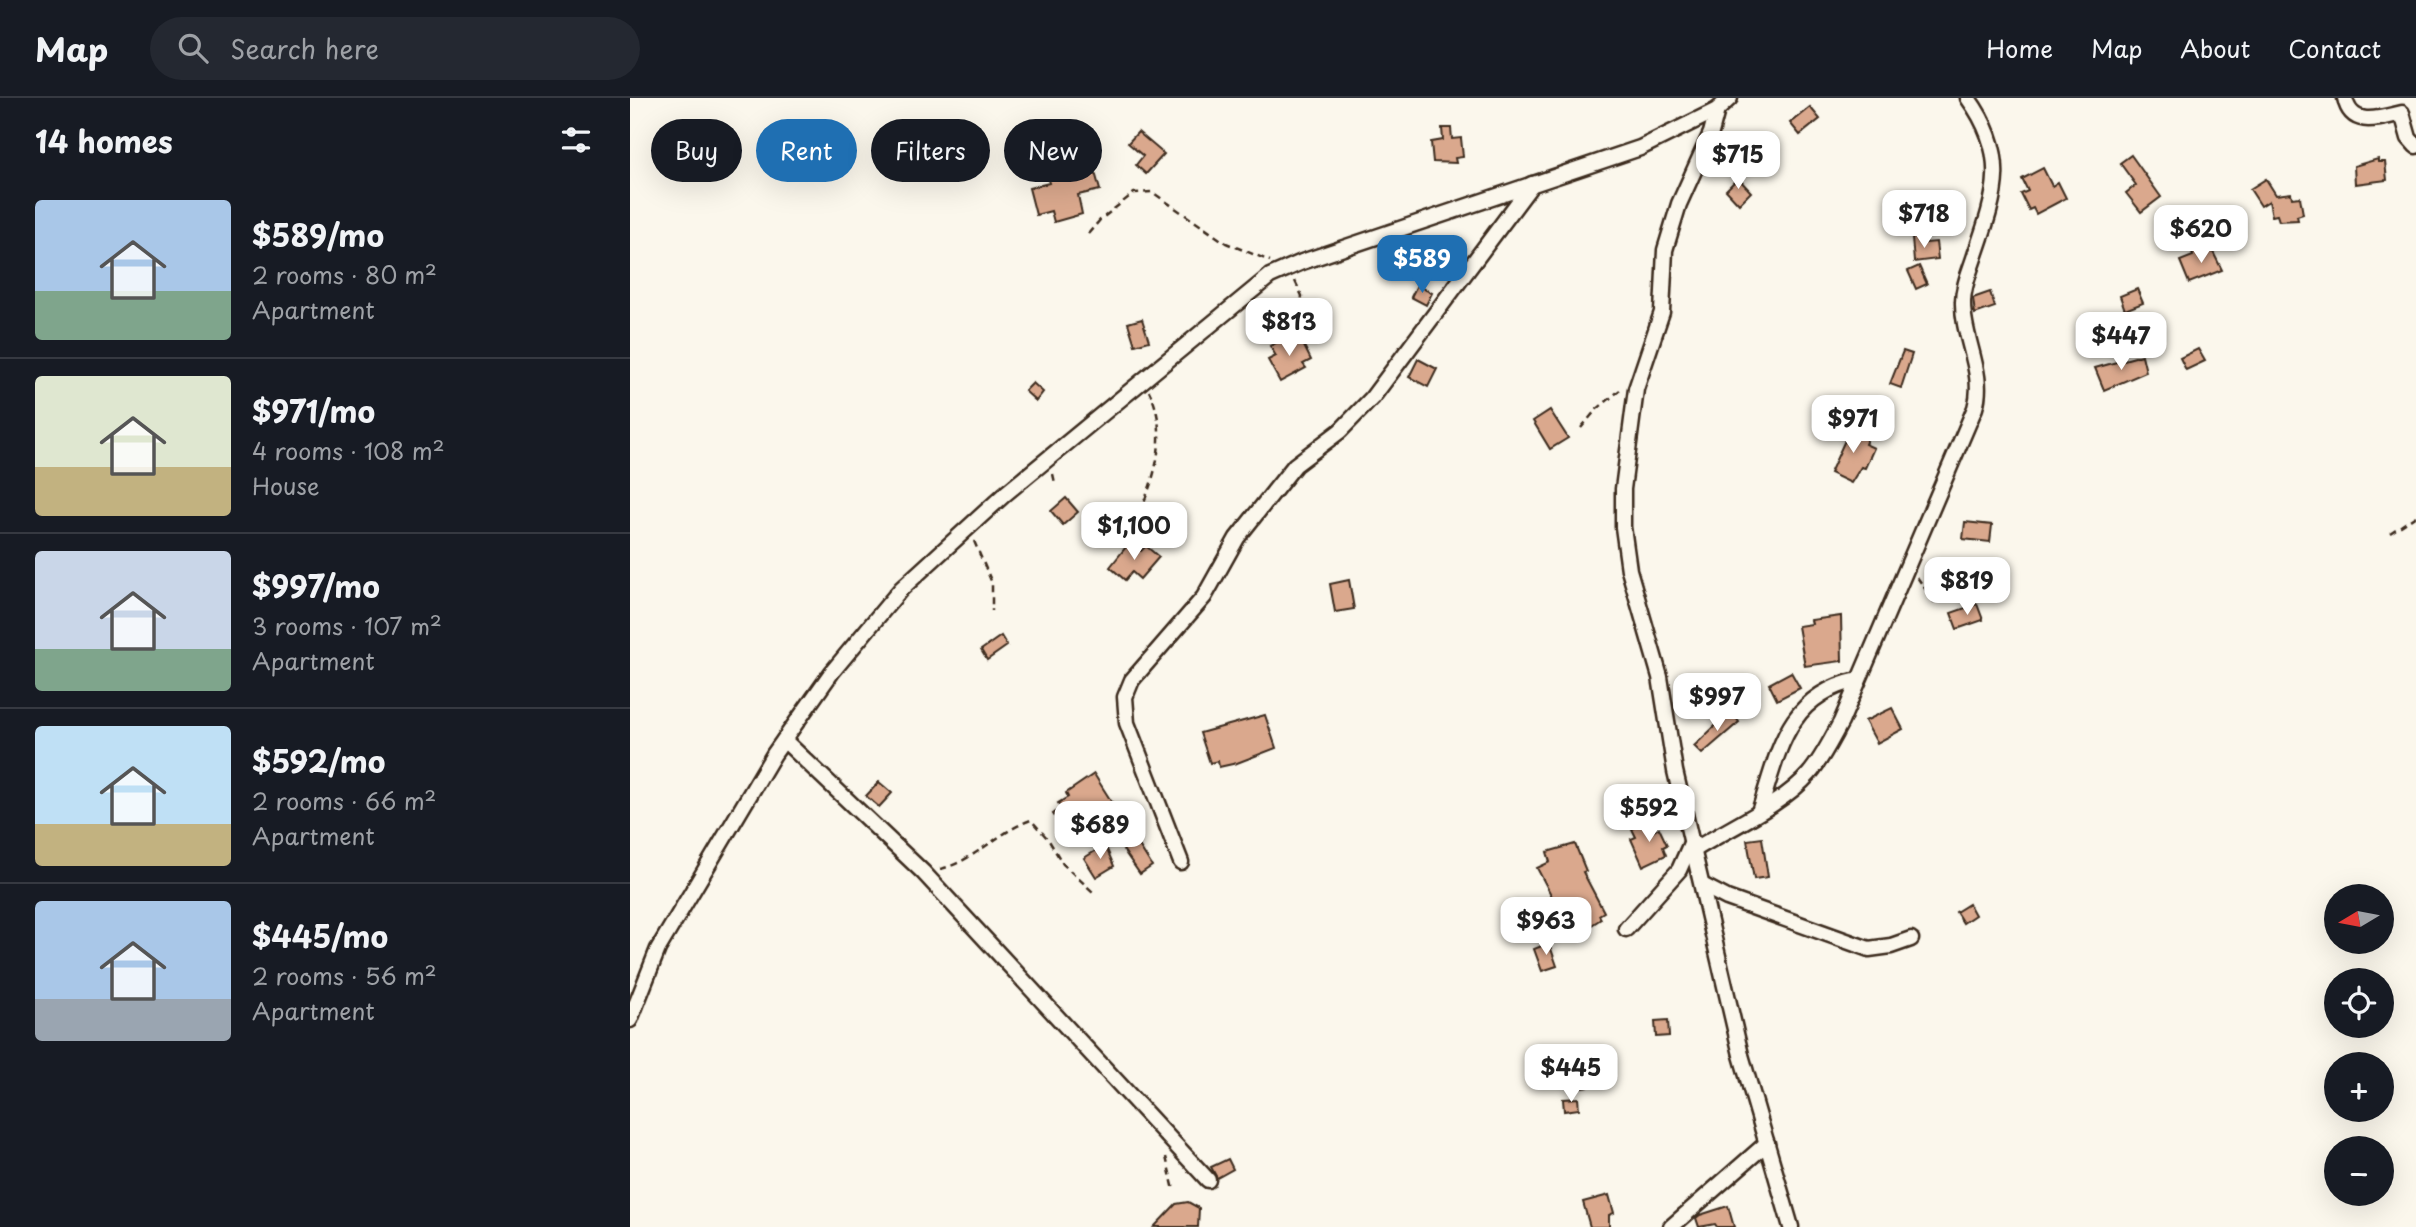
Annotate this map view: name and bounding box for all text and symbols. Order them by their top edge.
search box [150,17,640,80]
text: Map [35,23,108,73]
icon: search [174,29,212,67]
text: Search here [230,29,379,68]
text: Home [1986,30,2053,66]
text: Map [2091,30,2142,66]
text: About [2180,30,2250,66]
text: Contact [2288,30,2381,66]
text: 14 homes [35,118,173,163]
chip: Buy [651,119,742,182]
chip: Rent [756,119,857,182]
chip: Filters [871,119,990,182]
chip: New [1004,119,1102,182]
icon: filters [557,121,595,159]
pin: $715 [1697,132,1779,191]
text: $715 [1712,136,1764,171]
pin: $718 [1883,190,1965,250]
text: $718 [1898,195,1950,230]
pin: $620 [2160,206,2242,265]
text: $620 [2170,210,2232,245]
text: $589/mo [252,212,384,257]
icon: home [91,228,175,312]
pin: $589 [1381,236,1463,295]
text: $589 [1393,240,1451,275]
text: 2 rooms · 80 m² [252,257,437,292]
text: Apartment [252,292,375,327]
pin: $813 [1248,299,1330,358]
text: $813 [1262,303,1316,338]
pin: $447 [2080,313,2162,372]
text: $447 [2092,317,2150,352]
text: $971/mo [252,388,375,433]
pin: $971 [1812,396,1894,455]
text: $971 [1828,400,1878,435]
icon: home [91,404,175,488]
text: 4 rooms · 108 m² [252,433,445,468]
text: House [252,468,319,503]
pin: $1,100 [1077,503,1191,562]
text: $1,100 [1097,507,1171,542]
pin: $819 [1926,558,2008,617]
text: $819 [1940,562,1994,597]
text: $997/mo [252,563,380,608]
icon: home [91,579,175,663]
text: 3 rooms · 107 m² [252,608,442,643]
text: Apartment [252,643,375,678]
pin: $997 [1676,674,1758,733]
text: $997 [1689,678,1745,713]
text: $592/mo [252,738,385,783]
icon: home [91,754,175,838]
text: 2 rooms · 66 m² [252,783,436,818]
pin: $592 [1608,784,1690,844]
text: $592 [1620,789,1678,824]
pin: $689 [1059,802,1141,861]
text: $689 [1071,806,1129,841]
text: Apartment [252,818,375,853]
north arrow [2324,884,2394,954]
map controls [2324,884,2394,1206]
pin: $963 [1505,898,1587,957]
text: $963 [1516,902,1576,937]
text: $445/mo [252,913,388,958]
icon: home [91,929,175,1013]
text: 2 rooms · 56 m² [252,958,437,993]
button: locate [2324,968,2394,1038]
text: Apartment [252,993,375,1028]
pin: $445 [1530,1044,1612,1104]
text: $445 [1541,1049,1601,1084]
button: + [2324,1052,2394,1122]
button: − [2324,1136,2394,1206]

